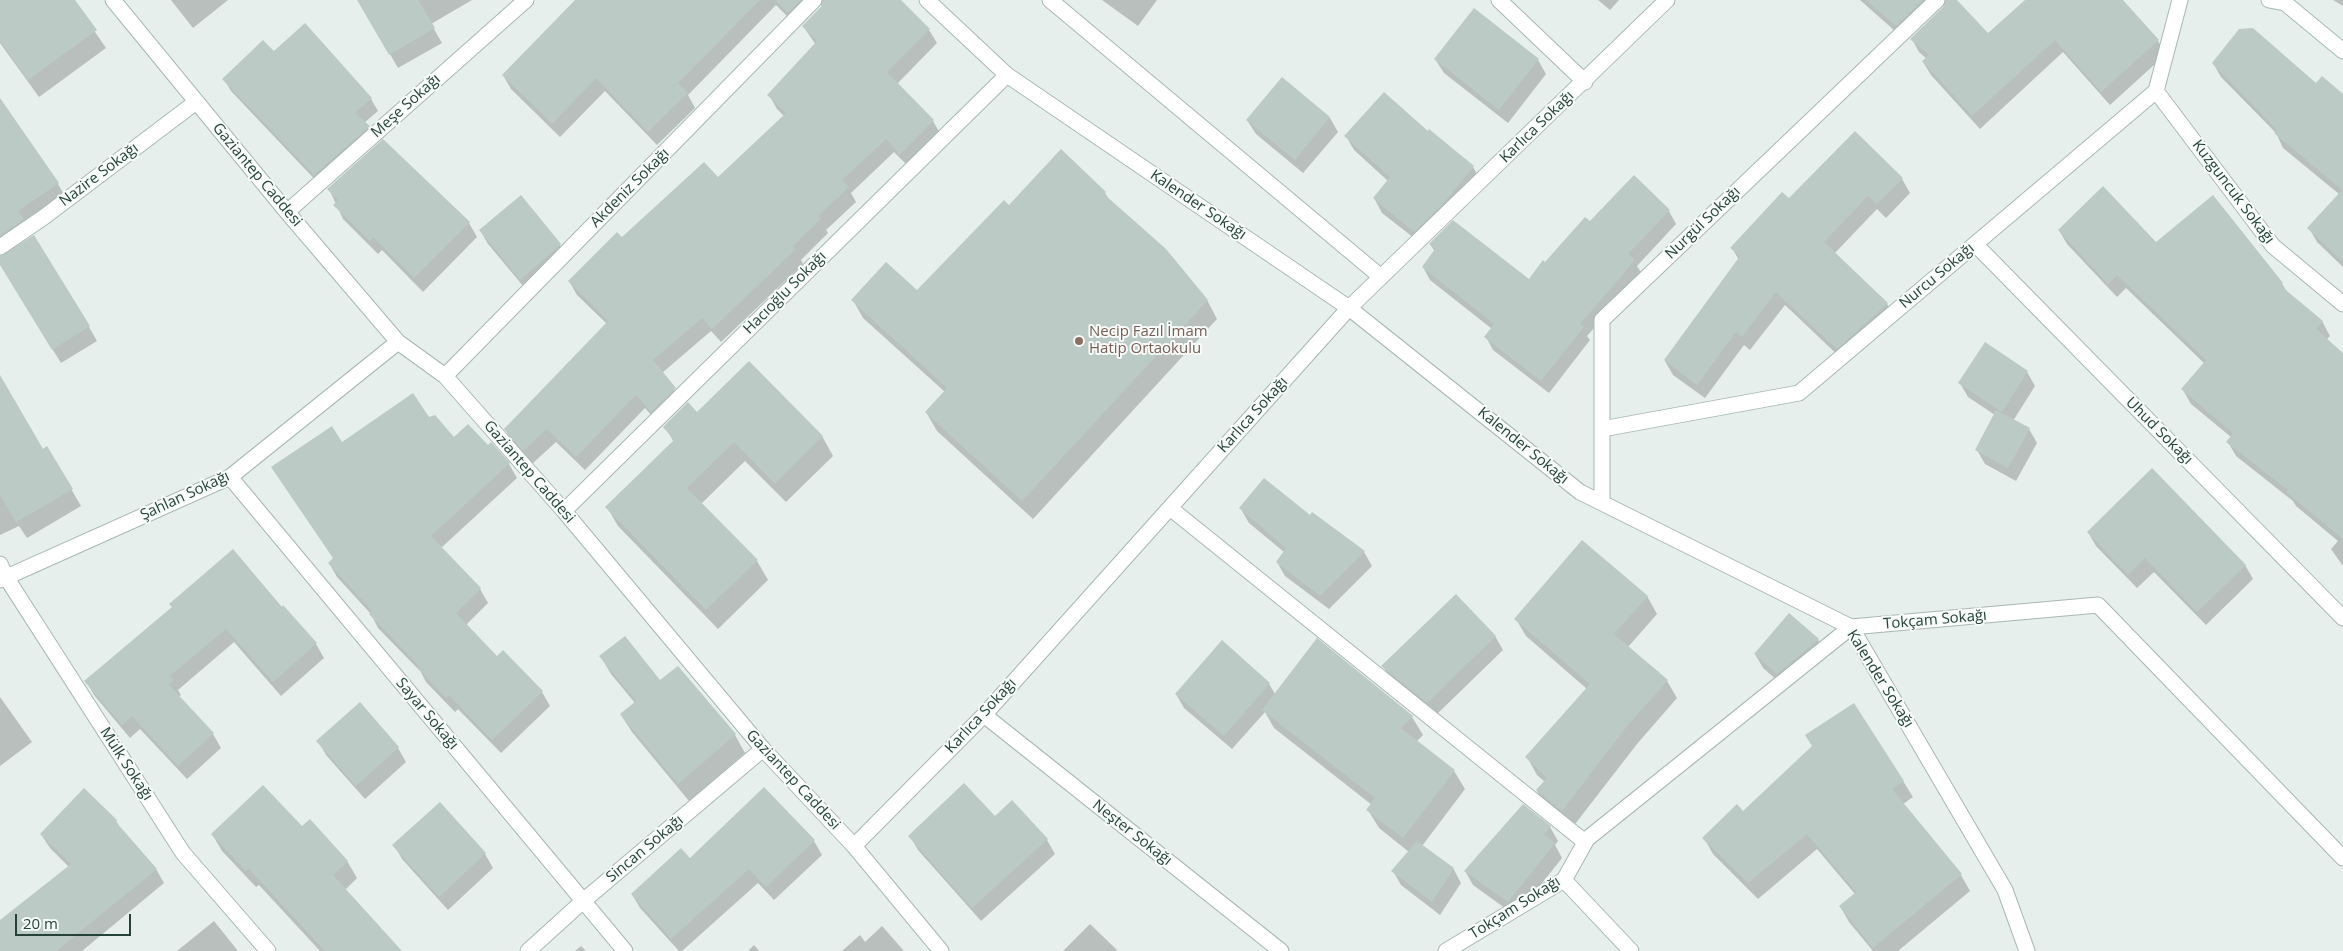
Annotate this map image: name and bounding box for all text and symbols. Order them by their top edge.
street label: Meşe Sokağı [368,70,444,142]
street label: Karlıca Sokağı [1496,87,1578,167]
street label: Gaziantep Caddesi [208,119,306,231]
street label: Kuzguncuk Sokağı [2188,136,2278,248]
street label: Nazire Sokağı [56,139,142,211]
street label: Akdeniz Sokağı [587,145,673,231]
street label: Kalender Sokağı [1147,166,1249,244]
street label: Nurgül Sokağı [1662,183,1744,263]
street label: Nurcu Sokağı [1896,239,1978,313]
street label: Hacıoğlu Sokağı [740,248,830,338]
place label: Necip Fazıl İmam Hatip Ortaokulu [1089,323,1208,358]
marker: Necip Fazıl İmam Hatip Ortaokulu [1073,335,1085,347]
street label: Karlıca Sokağı [1214,373,1292,457]
street label: Uhud Sokağı [2122,394,2196,468]
street label: Kalender Sokağı [1474,404,1572,488]
street label: Gaziantep Caddesi [480,417,578,527]
street label: Şahlan Sokağı [138,467,232,525]
street label: Tokçam Sokağı [1882,607,1988,633]
street label: Kalender Sokağı [1843,627,1917,731]
street label: Sayar Sokağı [392,675,462,753]
street label: Karlıca Sokağı [942,675,1020,757]
street label: Mülk Sokağı [96,724,156,804]
street label: Gaziantep Caddesi [742,726,844,834]
street label: Neşter Sokağı [1089,796,1175,870]
street label: Sincan Sokağı [603,812,687,886]
street label: Tokçam Sokağı [1466,873,1564,943]
scale bar [18,904,134,936]
text: 20 m [23,913,58,933]

